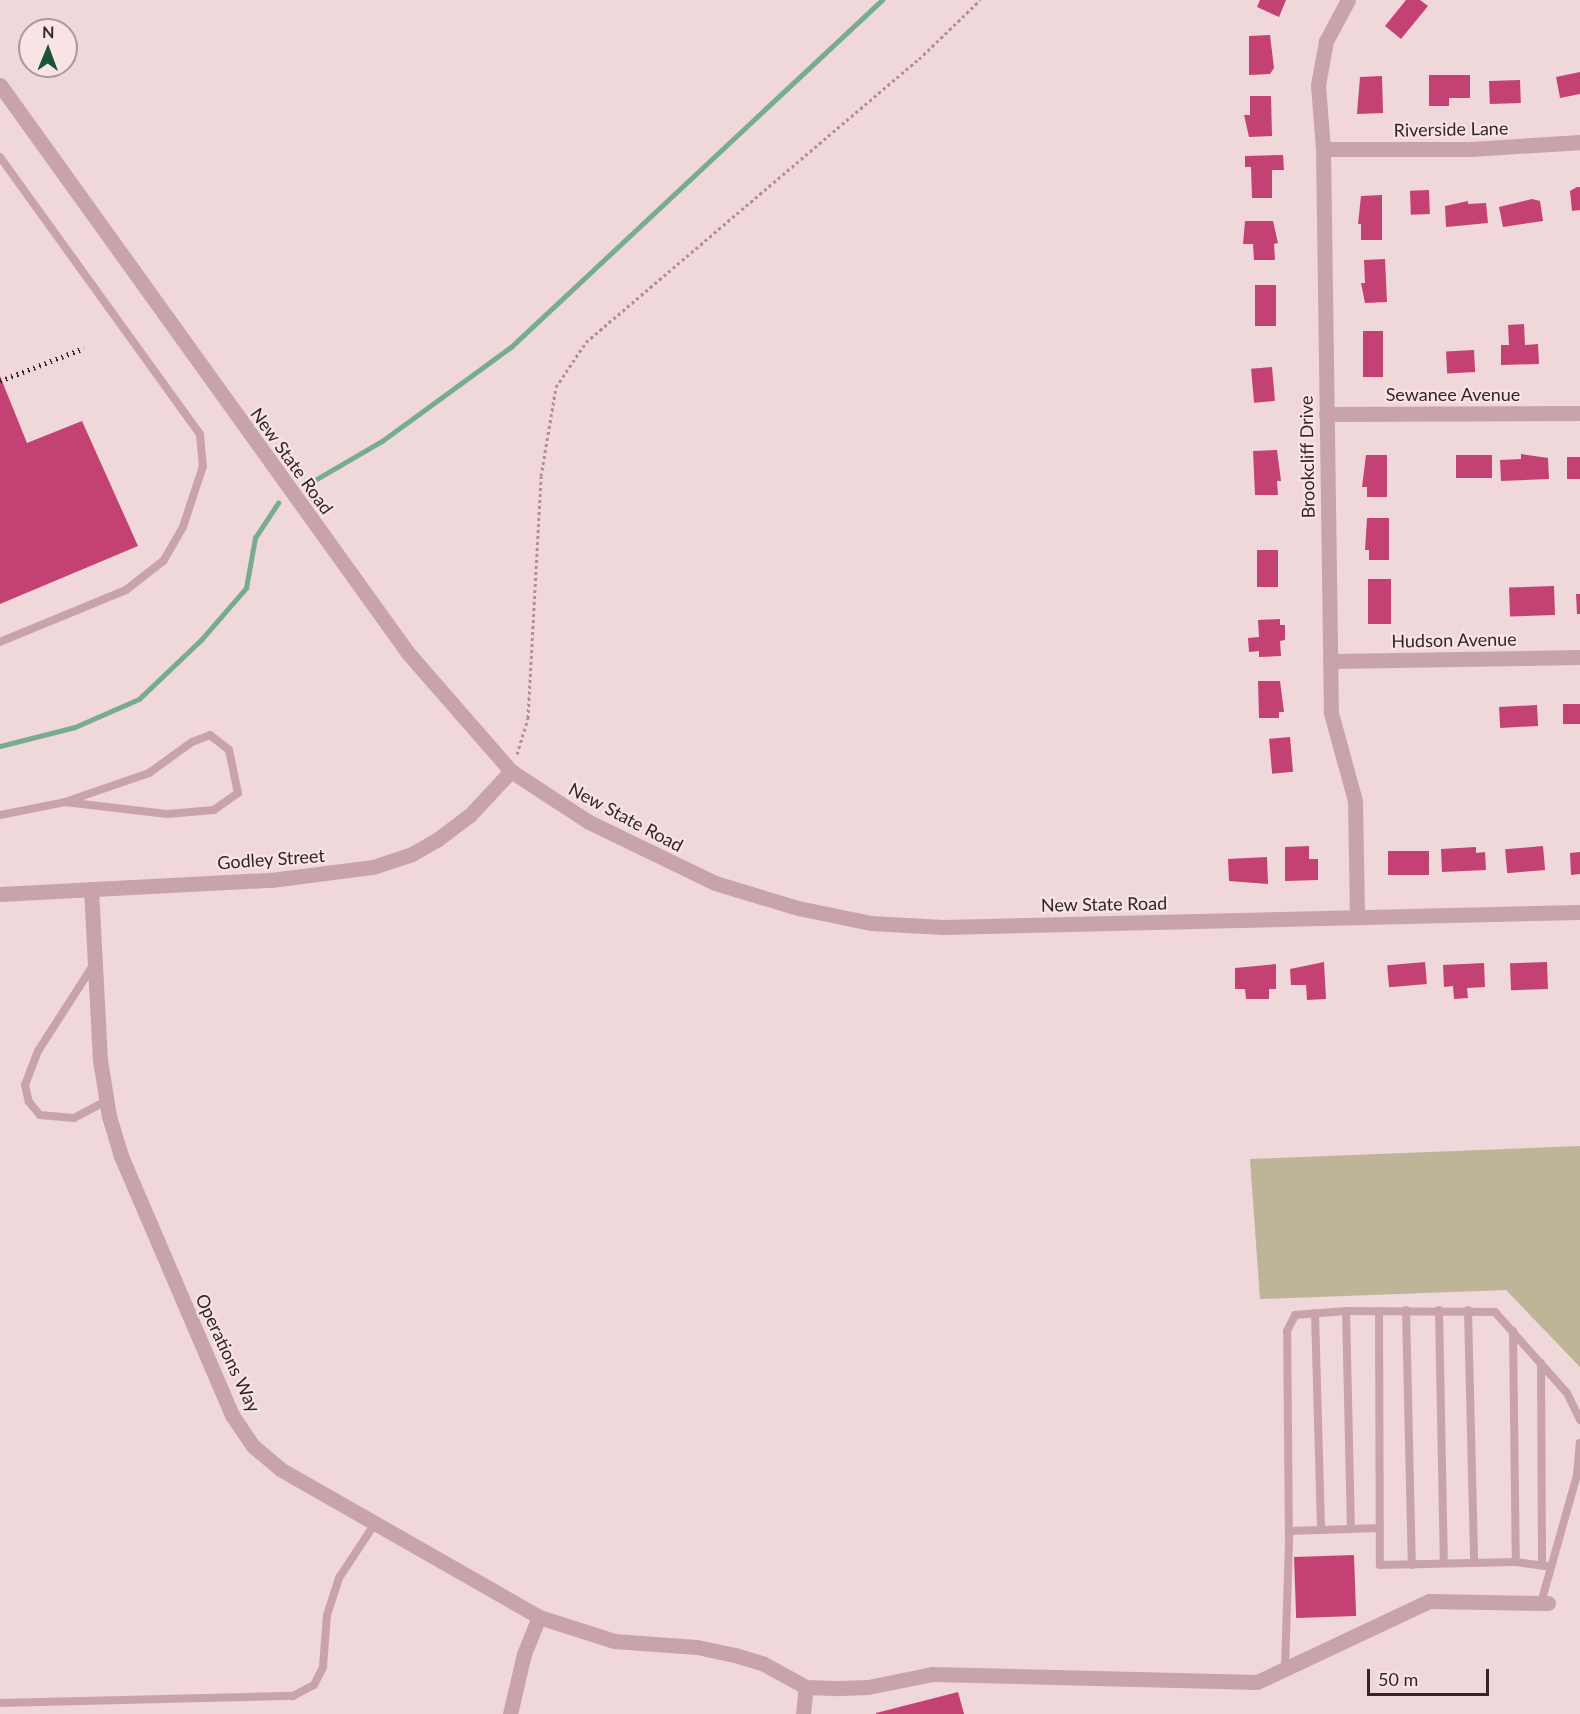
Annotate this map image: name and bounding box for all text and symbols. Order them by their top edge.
north arrow [18,18,78,78]
text: N [42,22,55,41]
street label: Riverside Lane [1394,117,1508,141]
street label: Sewanee Avenue [1385,383,1521,405]
street label: Brookcliff Drive [1295,395,1319,519]
street label: New State Road [246,403,338,519]
street label: Hudson Avenue [1391,628,1517,652]
street label: New State Road [565,778,687,856]
street label: Godley Street [216,844,326,874]
street label: New State Road [1040,892,1168,916]
street label: Operations Way [191,1290,265,1416]
scale bar [1370,1657,1492,1695]
text: 50 m [1378,1668,1418,1690]

